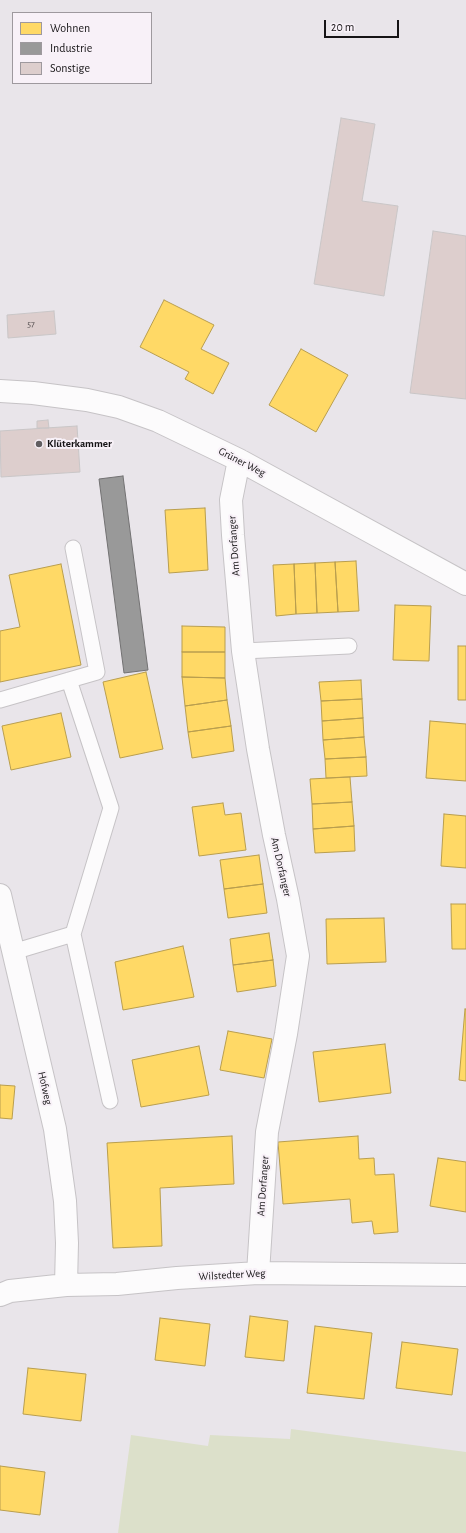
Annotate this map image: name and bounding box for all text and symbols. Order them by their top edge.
legend [12,12,152,84]
scale bar [326,12,401,38]
text: 20 m [331,21,354,33]
text: Wohnen [50,22,90,34]
text: Industrie [50,42,92,54]
text: Sonstige [50,62,90,74]
house number: 57 [27,319,35,329]
place label: Klüterkammer [47,437,112,451]
marker: Klüterkammer [34,439,44,449]
street label: Grüner Weg [216,444,268,480]
street label: Am Dorfanger [225,515,243,577]
street label: Am Dorfanger [268,836,294,898]
street label: Hofweg [35,1070,55,1106]
street label: Am Dorfanger [254,1155,272,1217]
street label: Wilstedter Weg [198,1267,266,1283]

